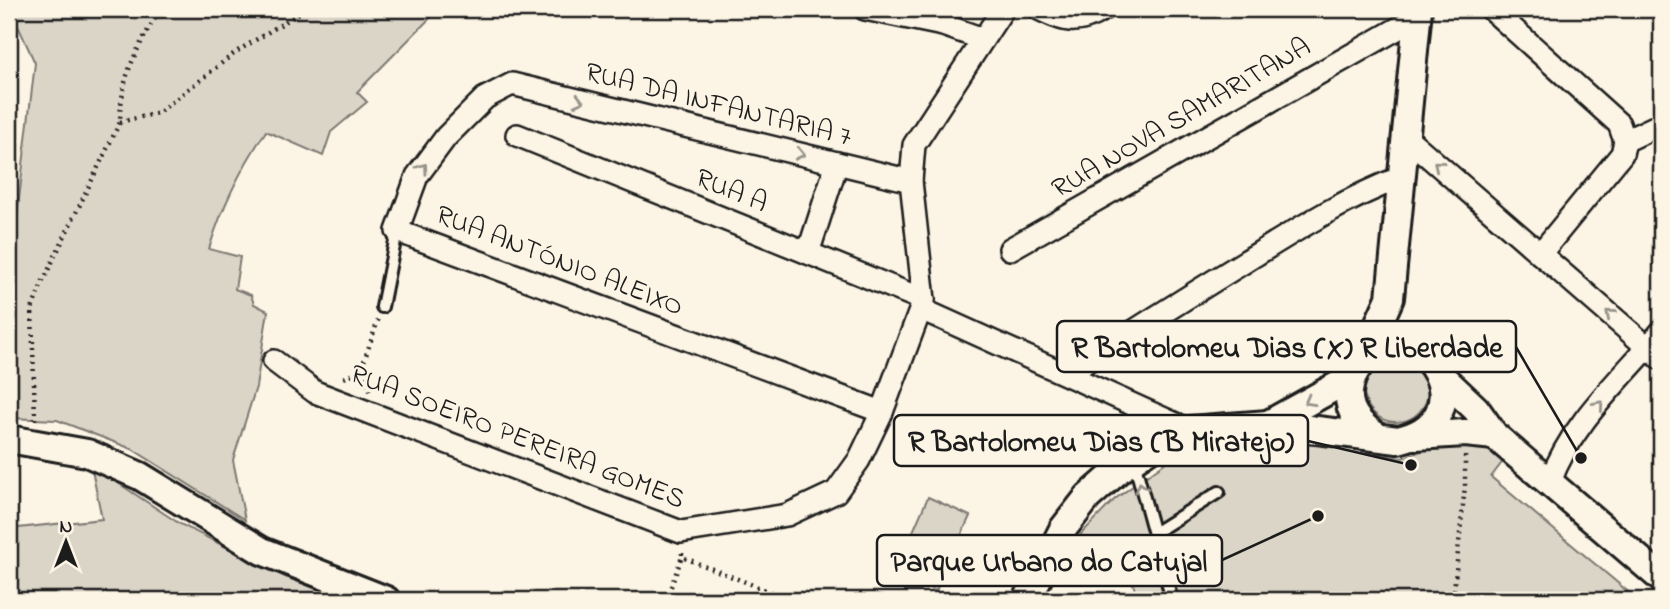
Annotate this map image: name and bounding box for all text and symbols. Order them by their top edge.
street label: RUA NOVA SAMARITANA [1045,28,1319,210]
street label: RUA DA INFANTARIA 7 [581,53,856,159]
one-way arrow [573,93,585,107]
one-way arrow [794,146,806,160]
street label: RUA A [689,159,773,225]
one-way arrow [1433,161,1446,173]
one-way arrow [415,163,427,176]
street label: RUA ANTÓNIO ALEIXO [429,196,689,328]
one-way arrow [1605,310,1618,322]
callout: R Bartolomeu Dias (X) R Liberdade [1057,321,1516,372]
text: R Bartolomeu Dias (X) R Liberdade [1071,328,1504,372]
street label: RUA SOEIRO PEREIRA GOMES [344,355,690,521]
one-way arrow [1304,393,1317,406]
one-way arrow [1591,400,1603,413]
callout: R Bartolomeu Dias (B Miratejo) [894,415,1308,466]
text: R Bartolomeu Dias (B Miratejo) [908,422,1294,466]
one-way arrow [1135,481,1150,493]
north arrow [32,508,102,578]
text: N [60,514,73,541]
callout: Parque Urbano do Catujal [877,535,1222,586]
text: Parque Urbano do Catujal [891,542,1207,586]

